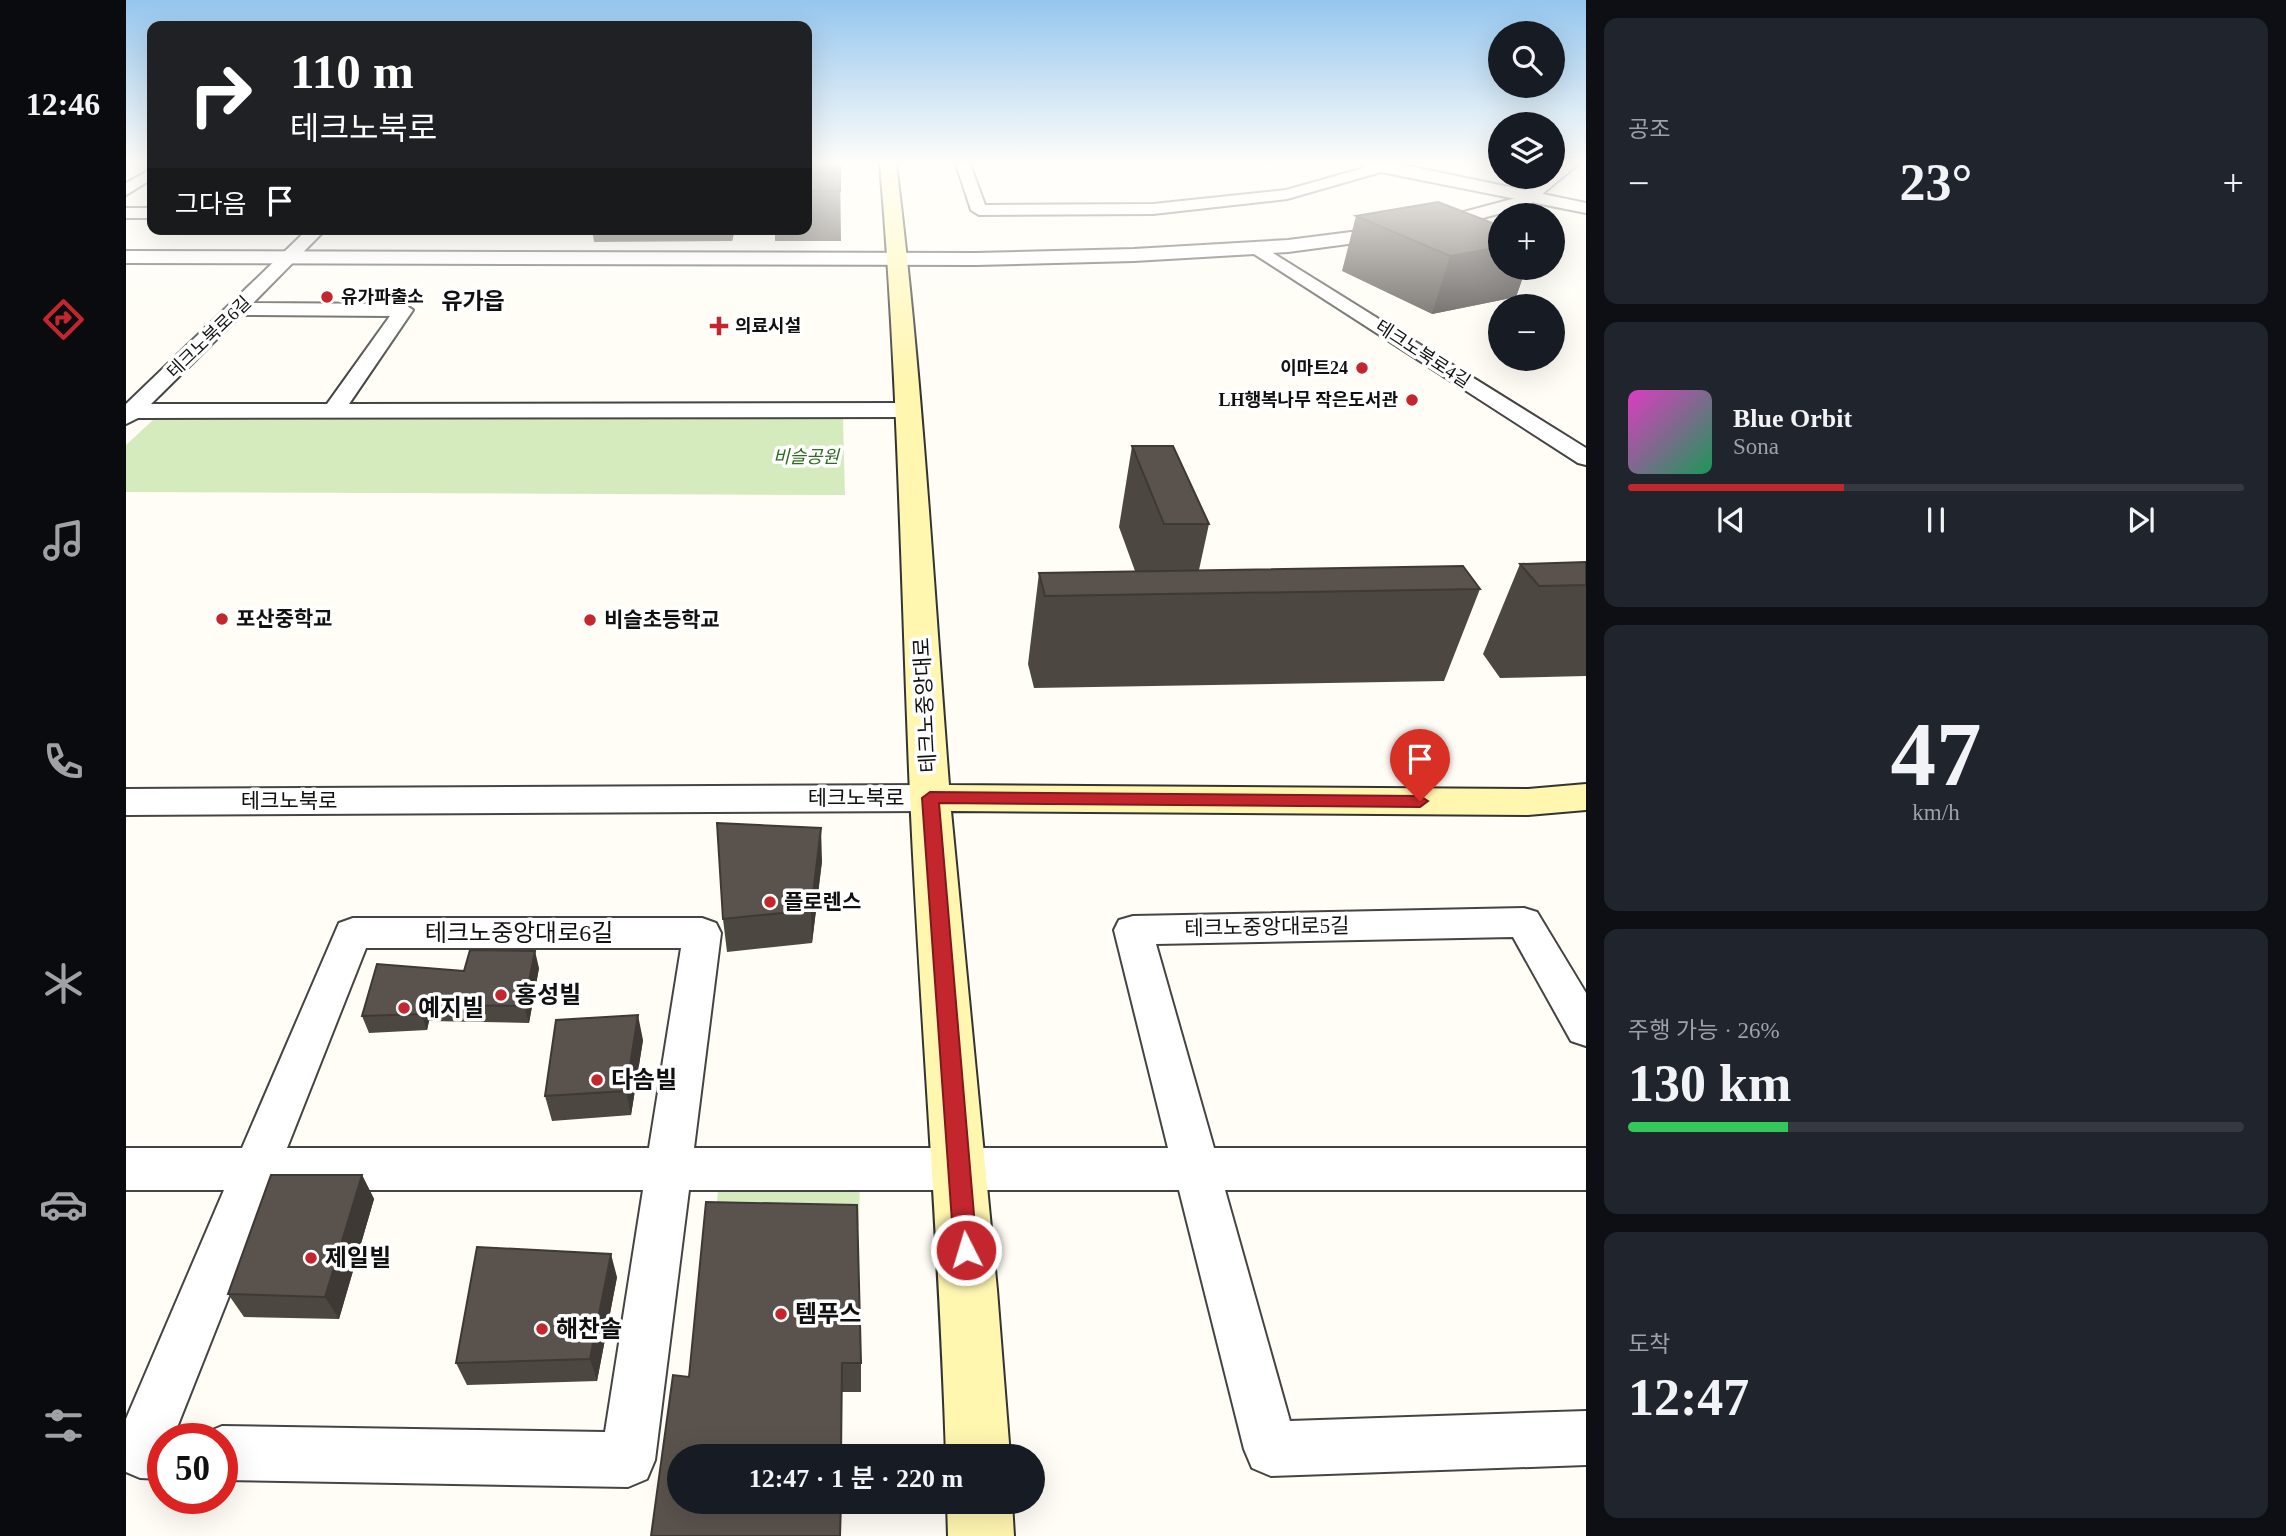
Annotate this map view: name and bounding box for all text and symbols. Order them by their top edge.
map controls [1488,21,1565,371]
button: search [1488,21,1565,98]
text: 110 m [290,44,414,99]
icon: right [175,49,266,140]
text: 12:46 [26,86,100,122]
text: 테크노북로 [290,110,437,146]
button: layers [1488,112,1565,189]
text: 공조 [1628,117,1670,142]
text: 23° [1900,154,1972,211]
text: − [1628,162,1649,204]
text: + [2223,162,2244,204]
icon: arrive [261,182,299,220]
text: 그다음 [175,190,247,219]
button: + [1488,203,1565,280]
place label: 유가파출소 [341,287,424,307]
marker: 유가파출소 [319,289,335,305]
district label: 유가읍 [441,289,505,314]
street label: 테크노북로6길 [163,292,255,382]
button: − [1488,294,1565,371]
icon: directions [39,295,88,344]
marker: 의료시설 [709,316,729,336]
place label: 의료시설 [735,316,801,336]
street label: 테크노북로4길 [1372,316,1474,392]
place label: 이마트24 [1280,358,1348,378]
marker: 이마트24 [1354,360,1370,376]
place label: LH행복나무 작은도서관 [1218,390,1398,410]
marker: LH행복나무 작은도서관 [1404,392,1420,408]
text: Blue Orbit [1733,404,1852,433]
text: Sona [1733,434,1779,459]
park label: 비슬공원 [773,447,841,467]
icon: previous [1712,501,1750,539]
icon: pause [1917,501,1955,539]
icon: next [2122,501,2160,539]
icon: music [39,516,88,565]
place label: 포산중학교 [236,607,333,631]
place label: 비슬초등학교 [604,608,720,632]
marker: 포산중학교 [214,611,230,627]
marker: 비슬초등학교 [582,612,598,628]
street label: 테크노중앙대로 [909,637,941,773]
text: 47 [1891,704,1982,805]
pin [1390,729,1450,801]
icon: phone [39,737,88,786]
icon: arrive [1401,740,1439,778]
street label: 테크노북로 [808,786,904,810]
street label: 테크노북로 [241,789,337,813]
text: km/h [1912,800,1960,825]
place label: 플로렌스 [784,890,861,914]
marker: 플로렌스 [762,894,778,910]
street label: 테크노중앙대로5길 [1184,914,1350,940]
street label: 테크노중앙대로6길 [425,920,613,946]
icon: climate [39,959,88,1008]
place label: 홍성빌 [515,982,581,1008]
marker: 홍성빌 [493,987,509,1003]
place label: 예지빌 [418,995,484,1021]
marker: 예지빌 [396,1000,412,1016]
text: 주행 가능 · 26% [1628,1018,1780,1043]
text: 130 km [1628,1055,1791,1112]
place label: 다솜빌 [611,1067,677,1093]
marker: 다솜빌 [589,1072,605,1088]
icon: car [39,1180,88,1229]
position arrow [929,1213,1003,1287]
place label: 제일빌 [325,1245,391,1271]
marker: 제일빌 [303,1250,319,1266]
place label: 템푸스 [795,1301,861,1327]
marker: 템푸스 [773,1306,789,1322]
place label: 해찬솔 [556,1316,622,1342]
marker: 해찬솔 [534,1321,550,1337]
text: 도착 [1628,1332,1670,1357]
text: 12:47 [1628,1369,1749,1426]
icon: filters [39,1401,88,1450]
speed limit sign: 50 [147,1423,238,1514]
text: 12:47 · 1 분 · 220 m [749,1464,963,1493]

